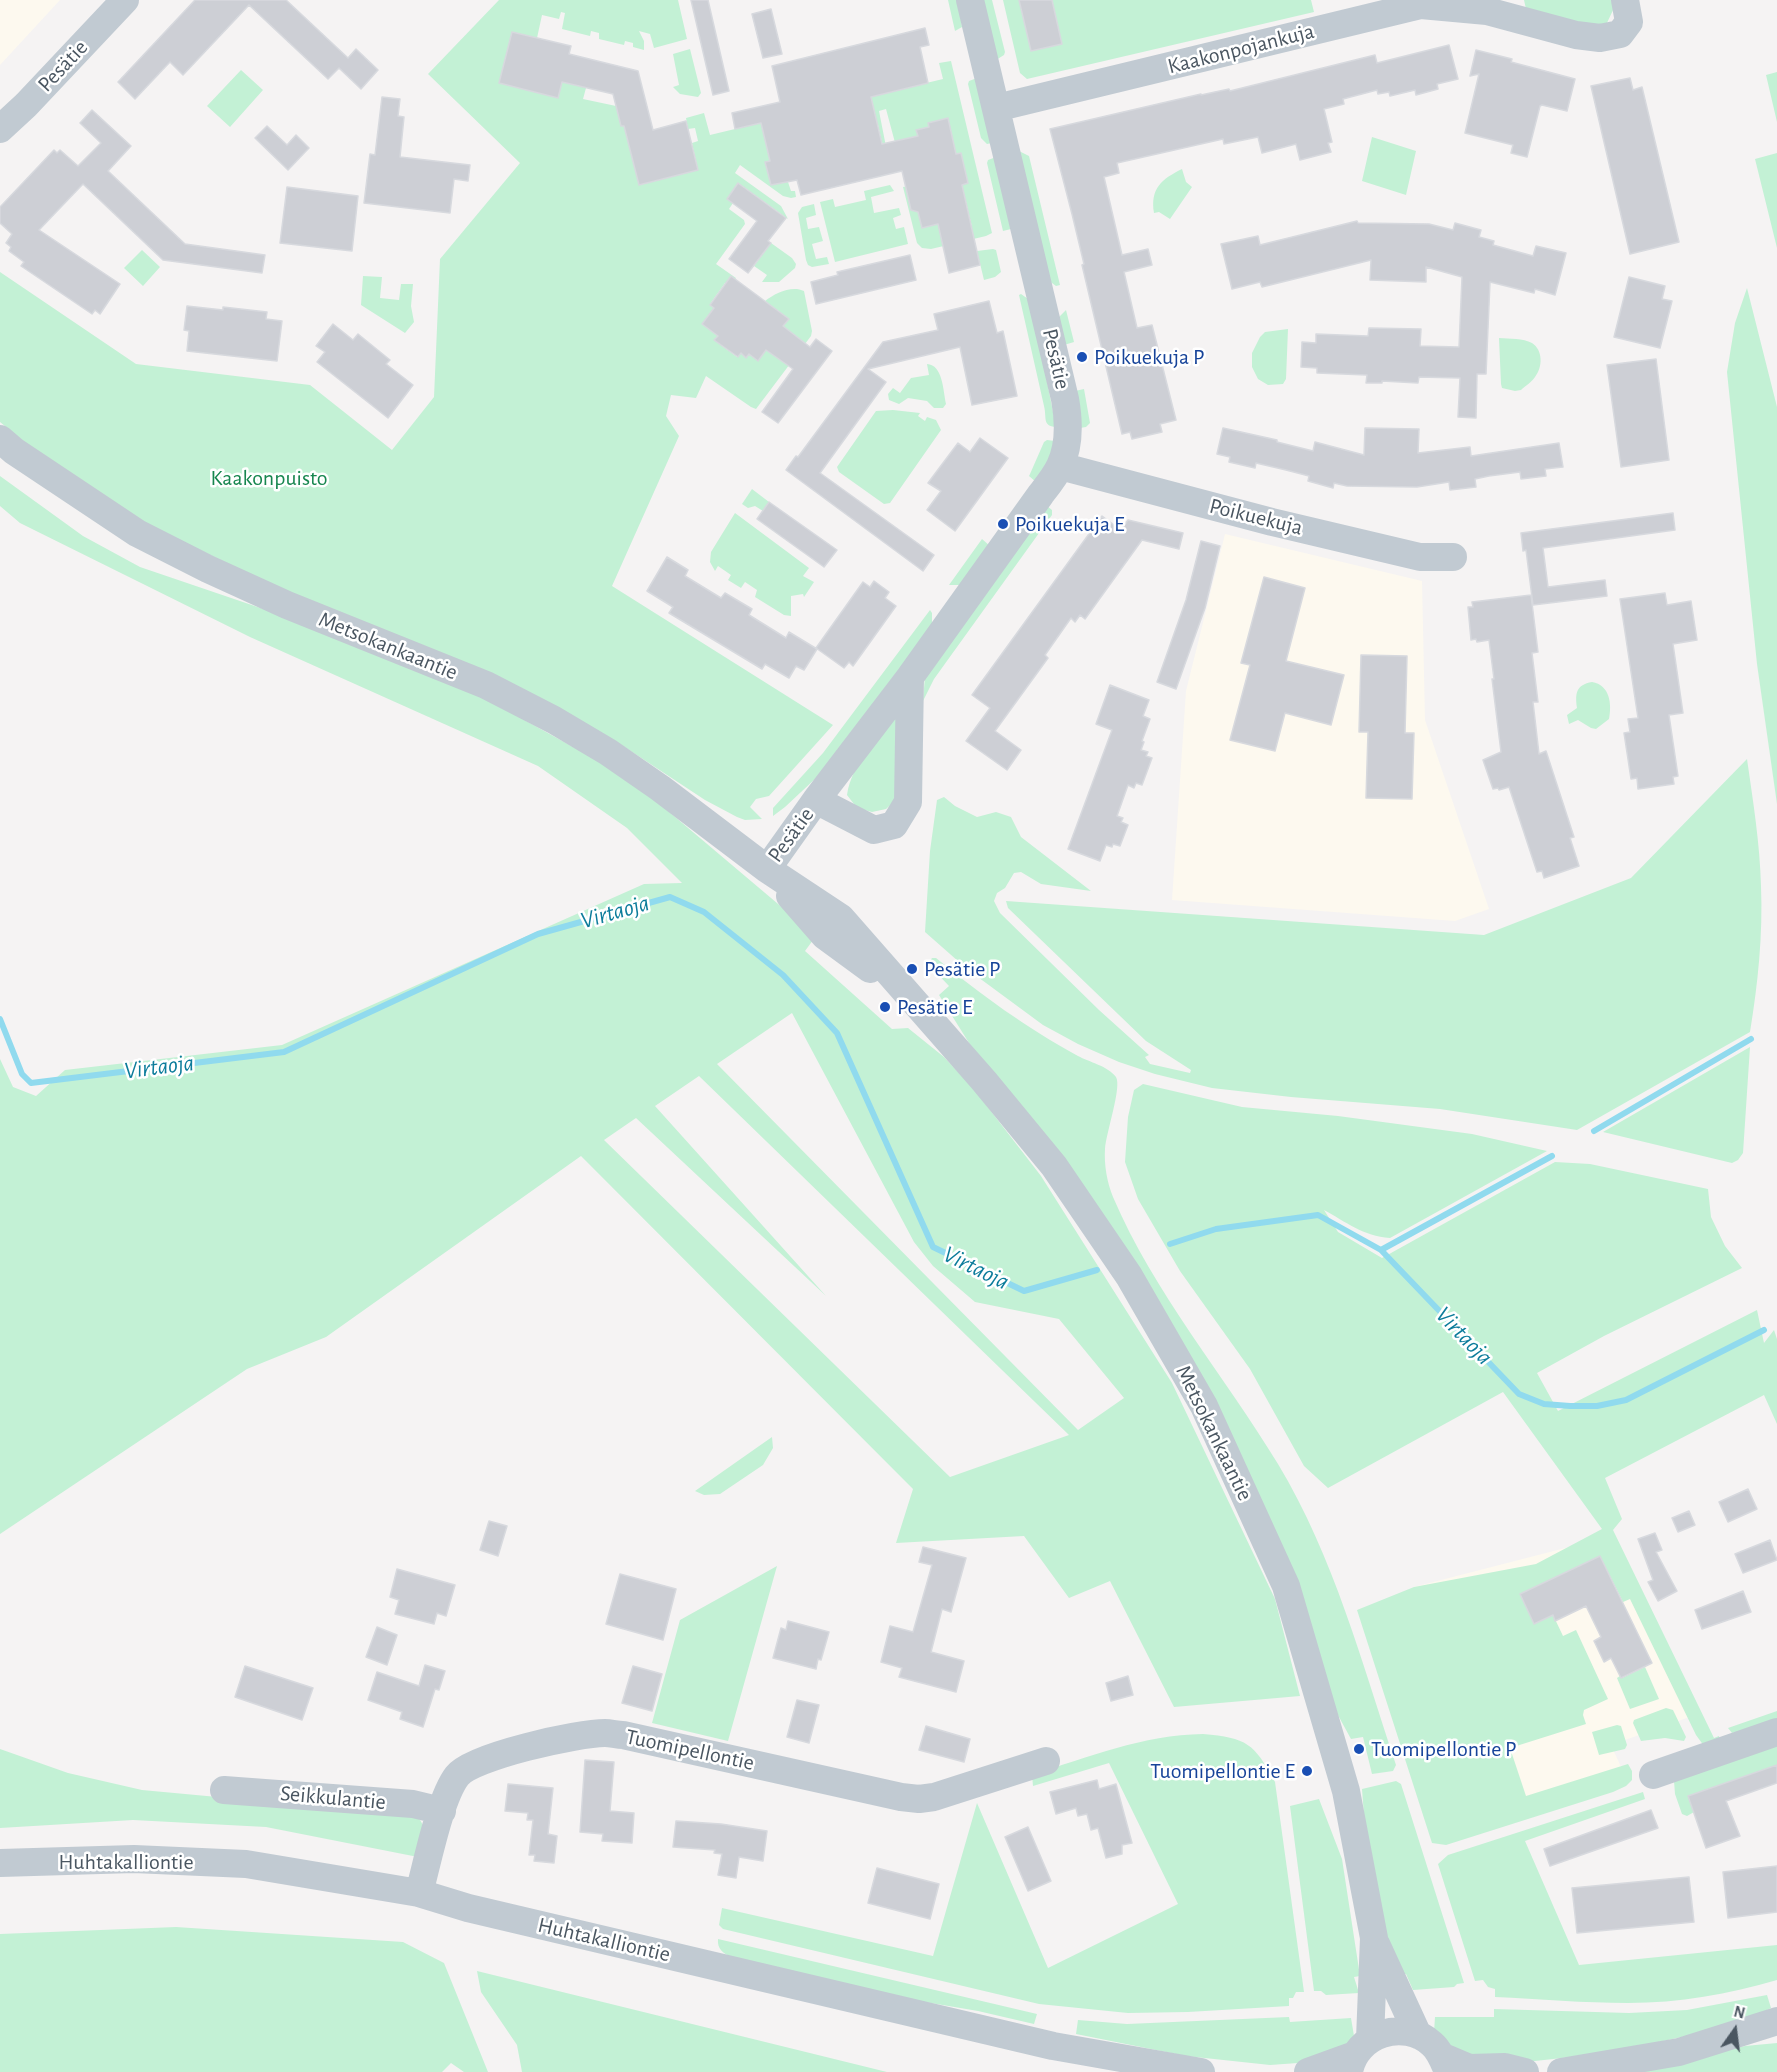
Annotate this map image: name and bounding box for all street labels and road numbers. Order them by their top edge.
street label: Kaakonpojankuja [1165,18,1317,80]
street label: Pesätie [32,35,94,97]
street label: Pesätie [1036,326,1076,392]
street label: Poikuekuja [1207,493,1305,541]
street label: Metsokankaantie [315,606,461,686]
street label: Pesätie [762,802,820,868]
street label: Metsokankaantie [1170,1361,1258,1505]
street label: Tuomipellontie [623,1724,757,1776]
street label: Seikkulantie [279,1780,387,1816]
street label: Huhtakalliontie [58,1849,194,1875]
street label: Huhtakalliontie [535,1912,673,1968]

